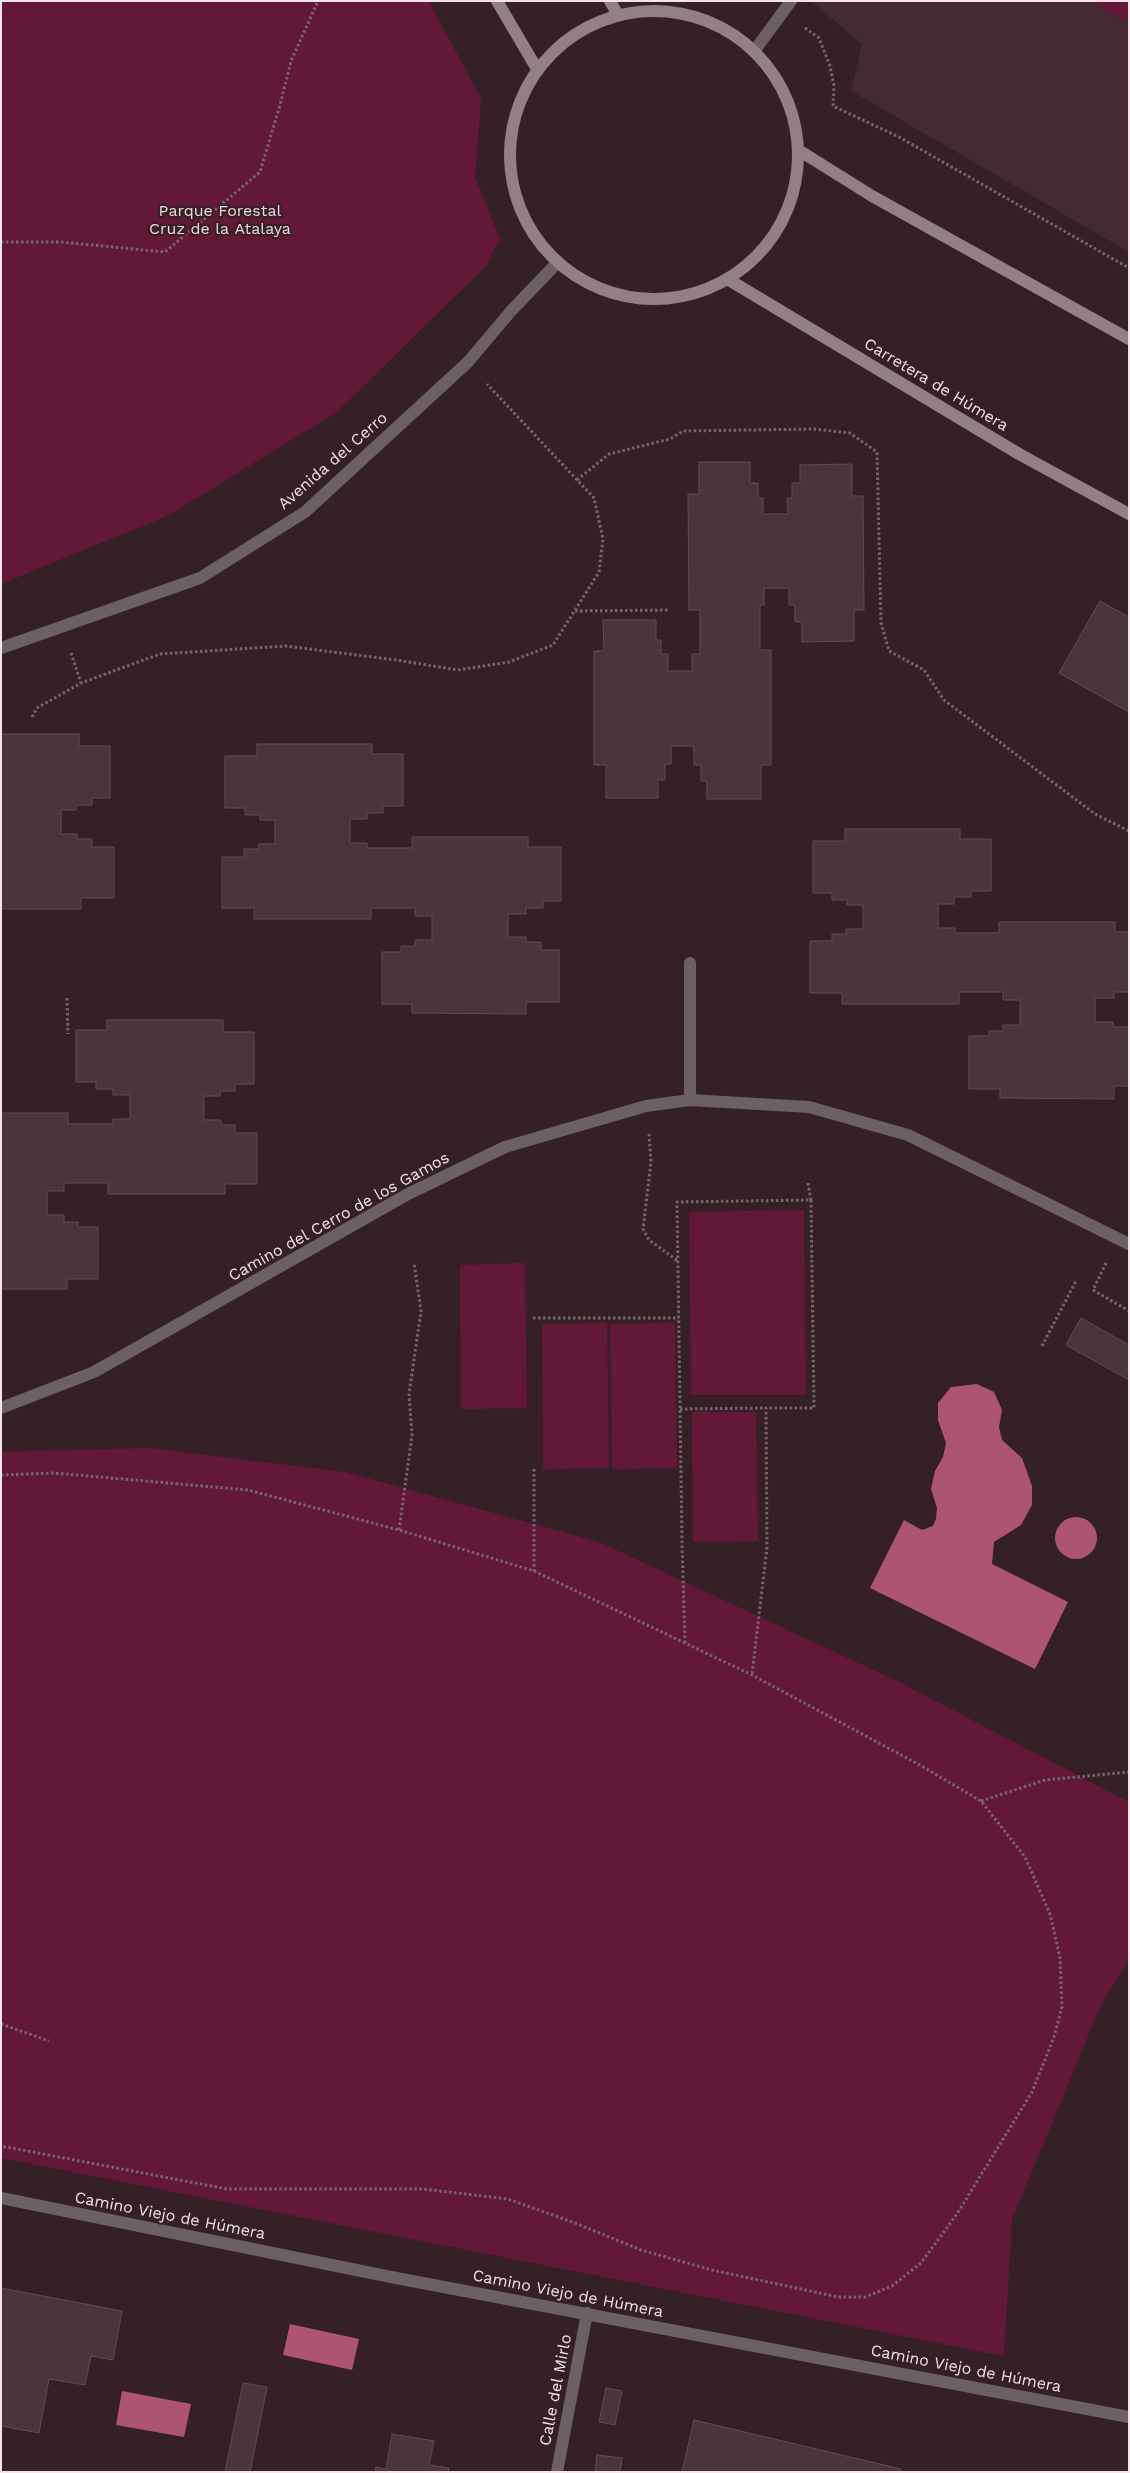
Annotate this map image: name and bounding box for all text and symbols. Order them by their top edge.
park label: Parque Forestal Cruz de la Atalaya [149,201,291,239]
street label: Carretera de Húmera [861,334,1011,436]
street label: Avenida del Cerro [274,408,392,514]
street label: Camino del Cerro de los Gamos [225,1148,453,1286]
street label: Camino Viejo de Húmera [73,2188,267,2244]
street label: Camino Viejo de Húmera [471,2266,665,2322]
street label: Calle del Mirlo [536,2333,576,2447]
street label: Camino Viejo de Húmera [869,2341,1063,2397]

